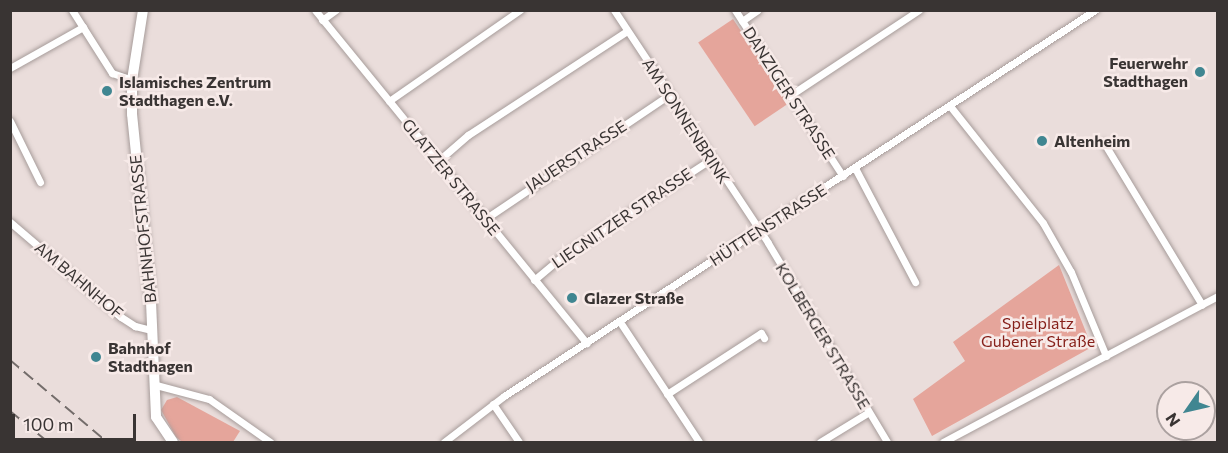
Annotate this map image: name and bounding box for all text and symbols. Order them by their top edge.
street label: DANZIGER STRASSE [739,23,839,163]
place label: Feuerwehr Stadthagen [1103,53,1188,91]
street label: AM SONNENBRINK [638,55,734,187]
marker: Feuerwehr Stadthagen [1193,65,1207,79]
place label: Islamisches Zentrum Stadthagen e.V. [119,72,271,110]
marker: Islamisches Zentrum Stadthagen e.V. [100,84,114,98]
street label: GLATZER STRASSE [398,115,504,239]
street label: JAUERSTRASSE [522,116,630,196]
place label: Altenheim [1054,131,1130,151]
marker: Altenheim [1035,134,1049,148]
street label: BAHNHOFSTRASSE [126,154,160,304]
street label: LIEGNITZER STRASSE [548,164,696,272]
street label: HÜTTENSTRASSE [706,180,830,270]
street label: AM BAHNHOF [31,238,127,322]
street label: KOLBERGER STRASSE [772,259,874,413]
place label: Glazer Straße [584,288,684,308]
marker: Glazer Straße [565,291,579,305]
park label: Spielplatz Gubener Straße [981,313,1095,351]
place label: Bahnhof Stadthagen [108,338,193,376]
marker: Bahnhof Stadthagen [89,350,103,364]
north arrow [1156,381,1216,441]
scale bar [15,402,140,440]
text: N [1161,410,1184,431]
text: 100 m [23,413,73,435]

